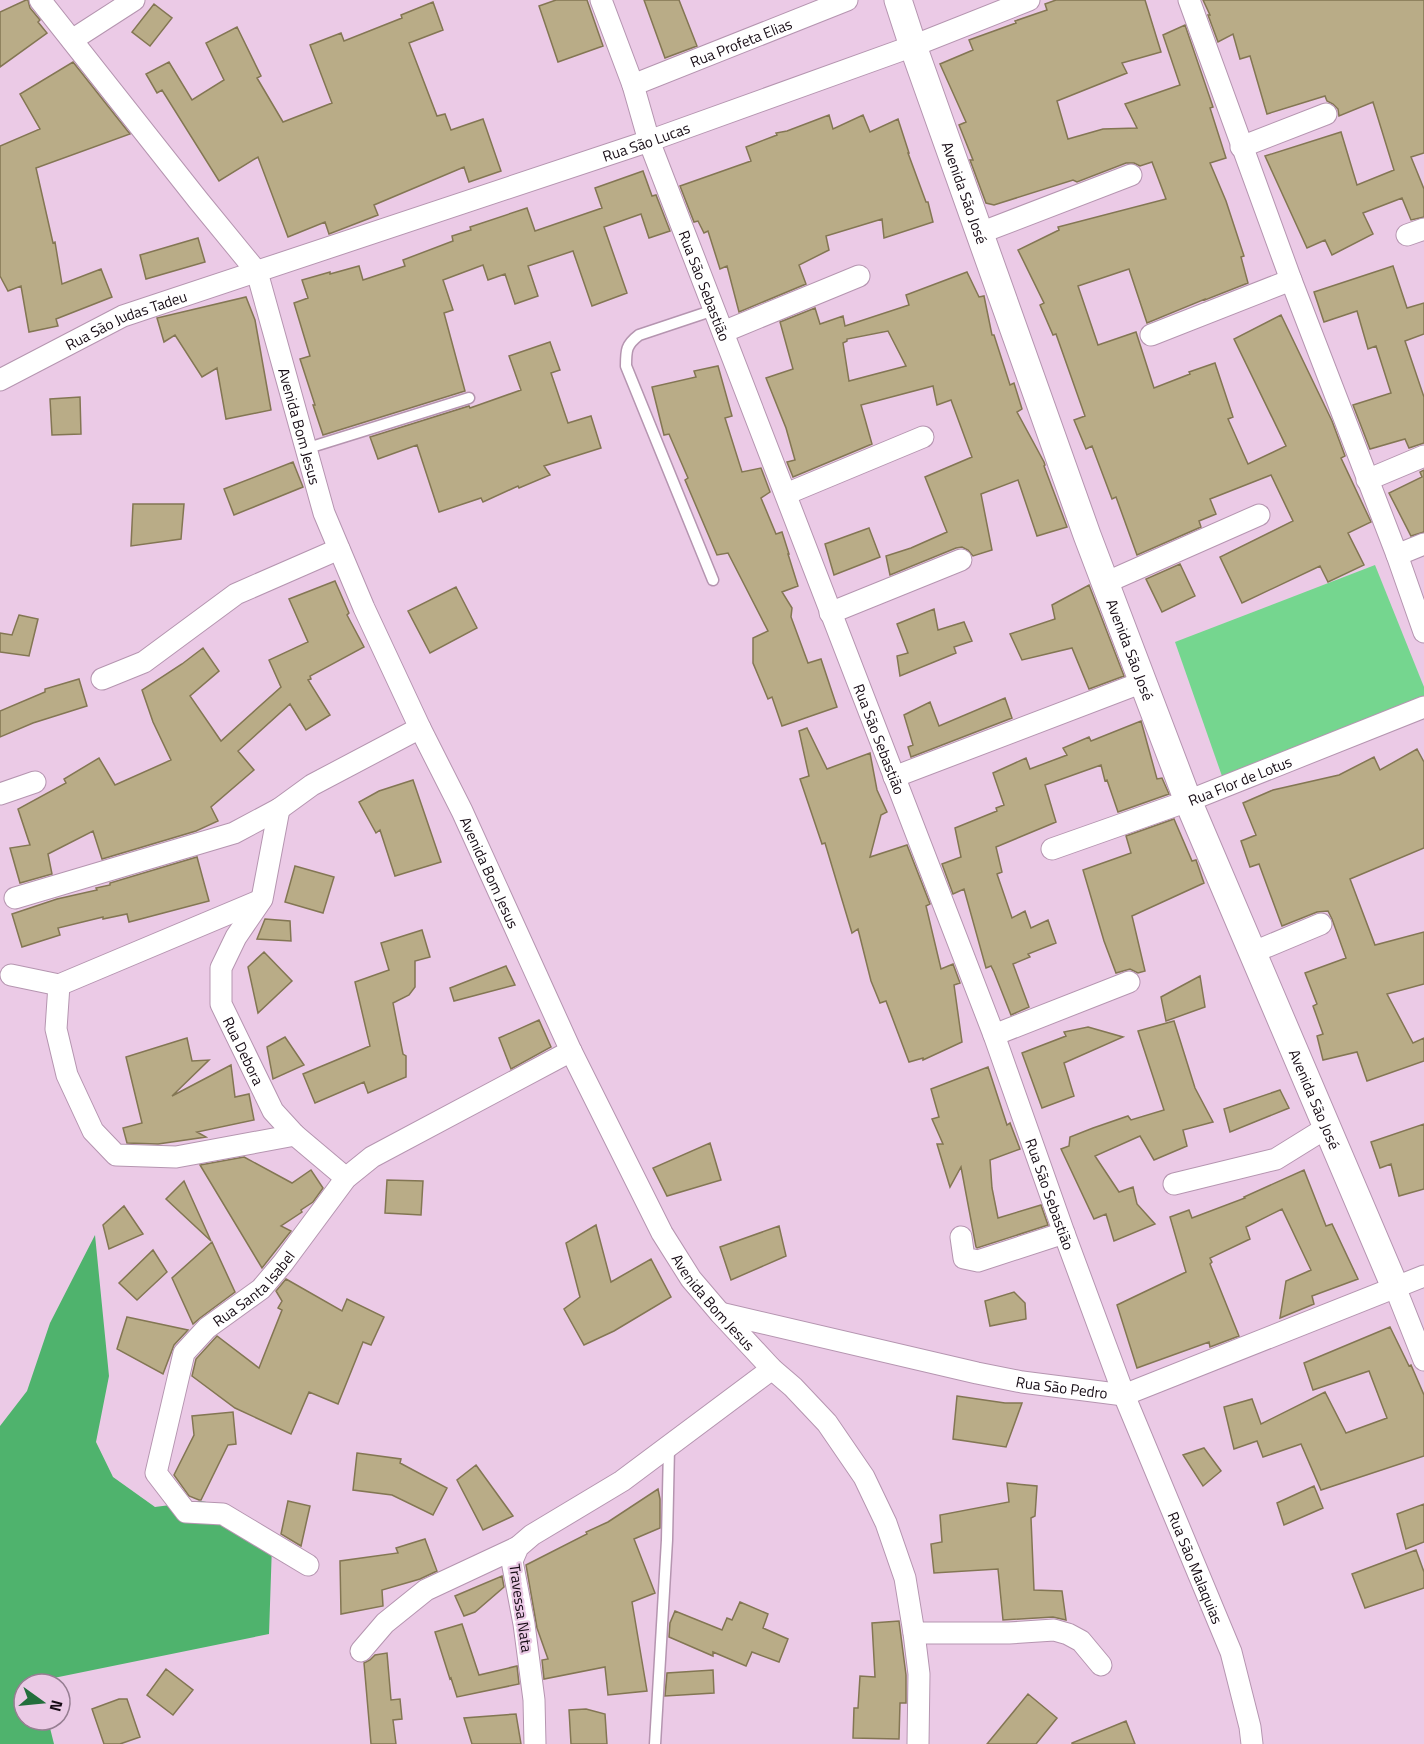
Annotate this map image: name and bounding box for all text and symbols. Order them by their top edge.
street label: Rua Profeta Elias [686,12,795,73]
street label: Rua São Lucas [599,116,693,167]
street label: Avenida São José [936,138,994,247]
street label: Rua São Sebastião [673,227,737,344]
street label: Rua São Judas Tadeu [61,284,190,356]
street label: Avenida Bom Jesus [273,365,327,487]
street label: Avenida São José [1101,595,1160,704]
street label: Rua São Sebastião [848,680,912,798]
street label: Rua Flor de Lotus [1185,749,1295,811]
street label: Avenida Bom Jesus [455,813,525,932]
street label: Rua Debora [217,1012,270,1089]
street label: Avenida São José [1283,1045,1347,1153]
street label: Rua São Sebastião [1020,1135,1081,1253]
street label: Rua Santa Isabel [208,1246,300,1332]
street label: Avenida Bom Jesus [666,1249,761,1356]
street label: Rua São Pedro [1014,1370,1109,1404]
street label: Rua São Malaquias [1162,1508,1229,1627]
street label: Travessa Nata [503,1562,539,1654]
north arrow [12,1672,72,1732]
text: N [43,1697,70,1714]

